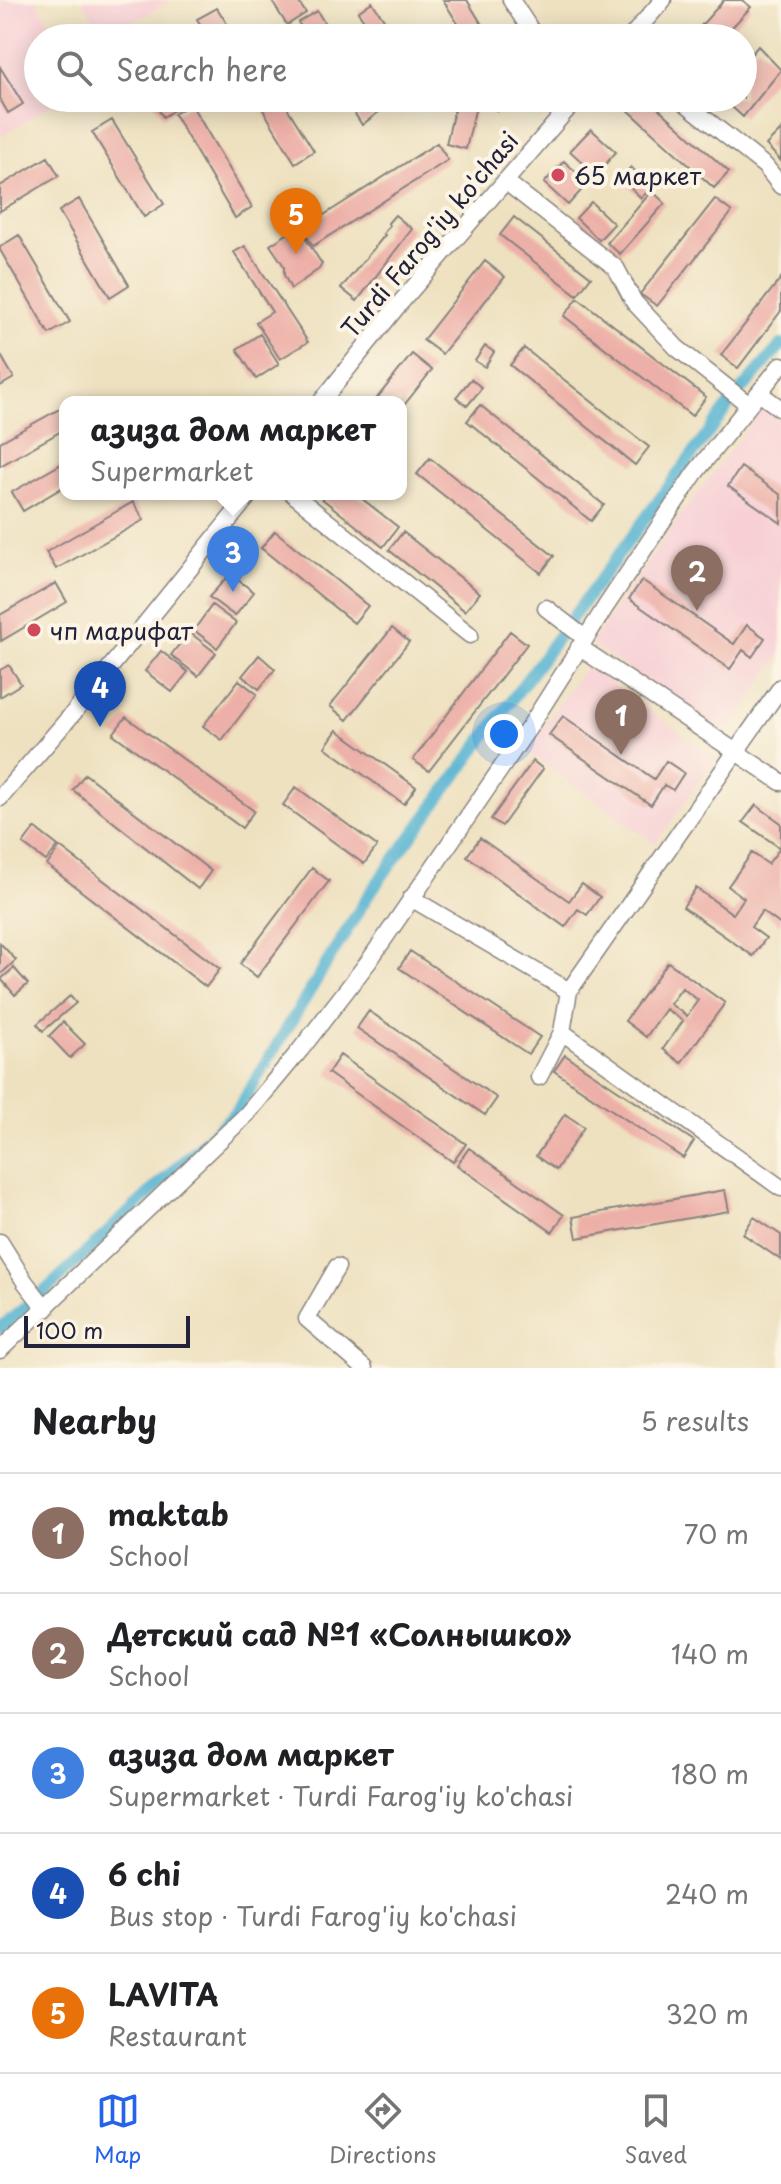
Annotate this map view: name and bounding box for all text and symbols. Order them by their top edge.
search box [24,24,757,112]
icon: search [52,46,96,90]
text: Search here [116,46,288,91]
street label: Turdi Farog'iy ko'chasi [332,123,526,345]
place label: 65 маркет [574,157,701,193]
marker: 65 маркет [549,166,567,184]
pin: 5 [270,188,322,254]
popup [59,396,407,500]
text: азиза дом маркет [90,406,376,451]
text: Supermarket [90,451,253,490]
pin: 3 [207,526,259,592]
pin: 2 [671,545,723,611]
place label: чп марифат [50,612,194,648]
marker: чп марифат [25,621,43,639]
pin: 4 [74,661,126,727]
pin: 1 [595,689,647,755]
your location [484,714,524,754]
scale bar [24,1312,190,1348]
text: 100 m [36,1313,103,1346]
text: Nearby [32,1394,157,1446]
text: 5 results [641,1401,749,1440]
text: maktab [108,1491,229,1536]
text: 1 [52,1514,64,1553]
text: 70 m [684,1514,749,1553]
text: School [108,1536,190,1575]
text: Детский сад №1 «Солнышко» [108,1611,572,1656]
text: 2 [49,1634,67,1673]
text: 140 m [671,1634,749,1673]
text: School [108,1656,190,1695]
text: азиза дом маркет [108,1731,394,1776]
text: 3 [49,1754,67,1793]
text: 180 m [671,1754,749,1793]
text: Supermarket · Turdi Farog'iy ko'chasi [108,1776,573,1815]
text: 6 chi [108,1851,181,1896]
text: 4 [49,1874,67,1913]
text: 240 m [665,1874,749,1913]
text: Bus stop · Turdi Farog'iy ko'chasi [108,1896,517,1935]
text: LAVITA [108,1971,219,2016]
text: 5 [50,1994,66,2033]
text: 320 m [665,1994,749,2033]
text: Restaurant [108,2016,247,2055]
tab: Map [94,2089,141,2170]
tab: Directions [329,2089,436,2170]
tab: Saved [624,2089,687,2170]

